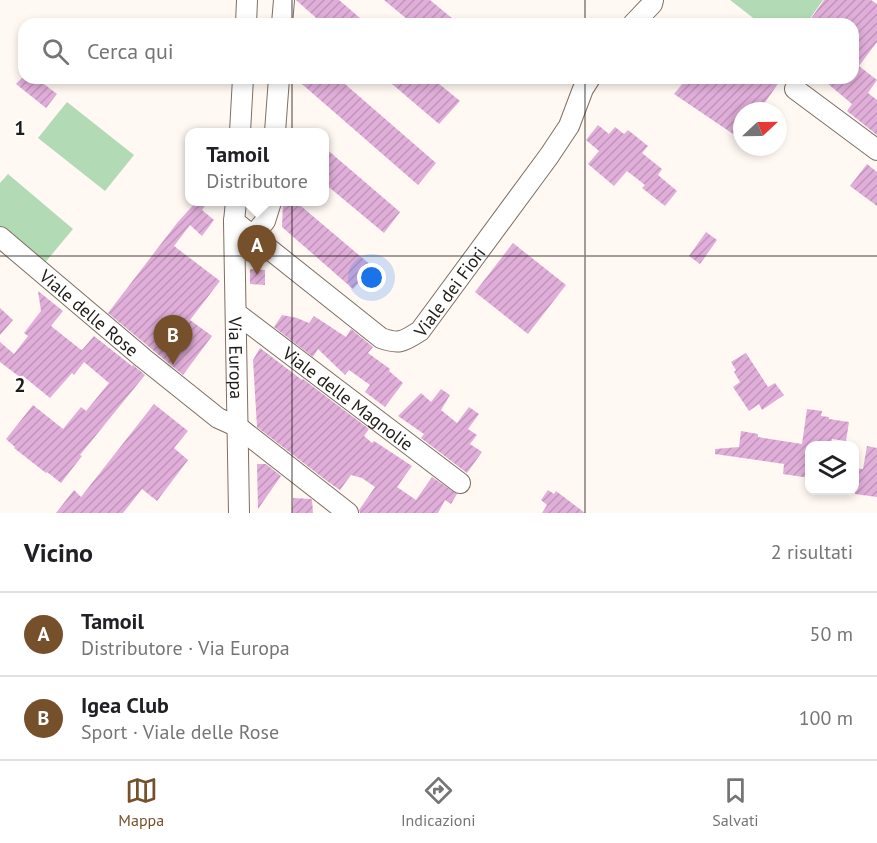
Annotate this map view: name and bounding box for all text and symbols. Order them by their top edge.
search box [18,18,859,84]
icon: search [39,35,72,68]
text: Cerca qui [87,37,174,65]
north arrow [733,102,787,156]
text: 1 [14,115,26,141]
popup [185,128,329,206]
text: Tamoil [206,140,269,168]
text: Distributore [206,168,308,194]
pin: A [238,226,276,275]
street label: Viale dei Fiori [408,242,490,342]
street label: Viale delle Rose [34,263,144,361]
your location [357,263,386,292]
street label: Via Europa [224,315,249,399]
pin: B [154,316,192,365]
street label: Viale delle Magnolie [278,341,418,455]
text: 2 [14,372,26,398]
map controls [805,441,859,495]
button: layers [805,441,859,495]
text: Vicino [24,536,93,569]
text: 2 risultati [771,539,853,565]
text: Tamoil [81,607,144,635]
text: A [37,621,50,647]
text: 50 m [810,621,853,647]
text: Distributore · Via Europa [81,635,290,661]
text: Igea Club [81,691,169,719]
text: B [38,705,49,731]
text: 100 m [799,705,853,731]
text: Sport · Viale delle Rose [81,719,279,745]
tab: Mappa [118,774,164,830]
tab: Indicazioni [401,774,475,830]
tab: Salvati [712,774,759,830]

